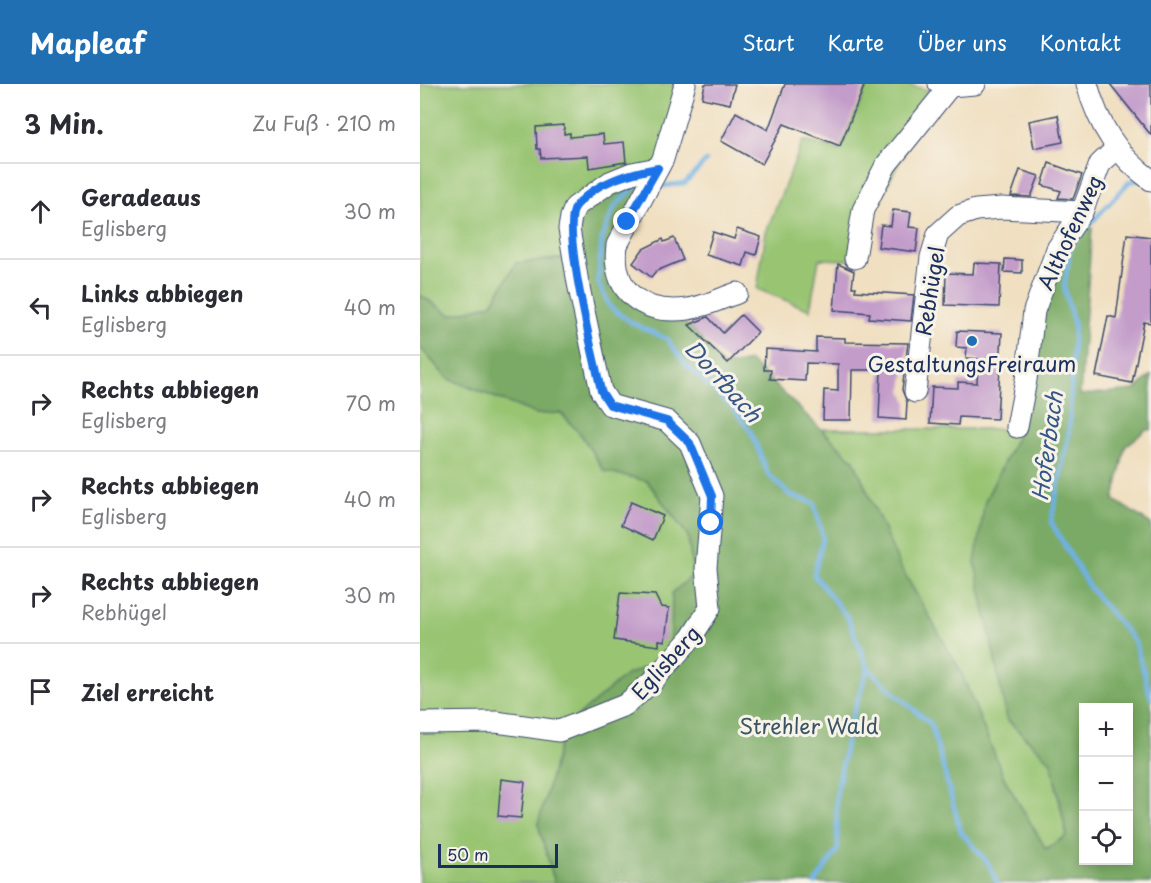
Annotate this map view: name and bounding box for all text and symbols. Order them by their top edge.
text: Mapleaf [30,21,146,64]
text: Start [742,26,794,58]
text: Karte [827,26,884,58]
text: Über uns [917,26,1007,58]
text: Kontakt [1040,26,1121,58]
text: 3 Min. [24,104,104,143]
text: Zu Fuß · 210 m [252,108,396,138]
street label: Althofenweg [1028,169,1110,295]
text: Geradeaus [81,180,201,213]
icon: ahead [24,195,57,228]
text: 30 m [343,196,396,226]
route end [613,208,639,234]
text: Eglisberg [81,213,167,243]
street label: Rebhügel [906,244,952,338]
text: Links abbiegen [81,276,243,309]
icon: left [24,291,57,324]
text: 40 m [344,292,396,322]
text: Eglisberg [81,309,167,339]
water label: Dorfbach [678,331,771,430]
marker: GestaltungsFreiraum [965,334,979,348]
place label: GestaltungsFreiraum [868,347,1076,379]
text: Rechts abbiegen [81,372,259,405]
icon: right [24,387,57,420]
text: 70 m [346,388,396,418]
water label: Hoferbach [1022,388,1070,503]
text: Eglisberg [81,405,167,435]
text: Rechts abbiegen [81,468,259,501]
icon: right [24,483,57,516]
text: 40 m [344,484,396,514]
text: Eglisberg [81,501,167,531]
route start [697,509,723,535]
text: Rechts abbiegen [81,564,259,597]
icon: right [24,579,57,612]
text: 30 m [343,580,396,610]
text: Rebhügel [81,597,167,627]
street label: Eglisberg [623,618,707,706]
icon: arrive [24,675,57,708]
text: Ziel erreicht [81,675,214,708]
map controls [1079,703,1133,865]
button: + [1079,703,1133,757]
park label: Strehler Wald [739,709,879,741]
button: − [1079,757,1133,811]
button: locate [1079,811,1133,865]
scale bar [438,841,558,868]
text: 50 m [447,842,488,866]

